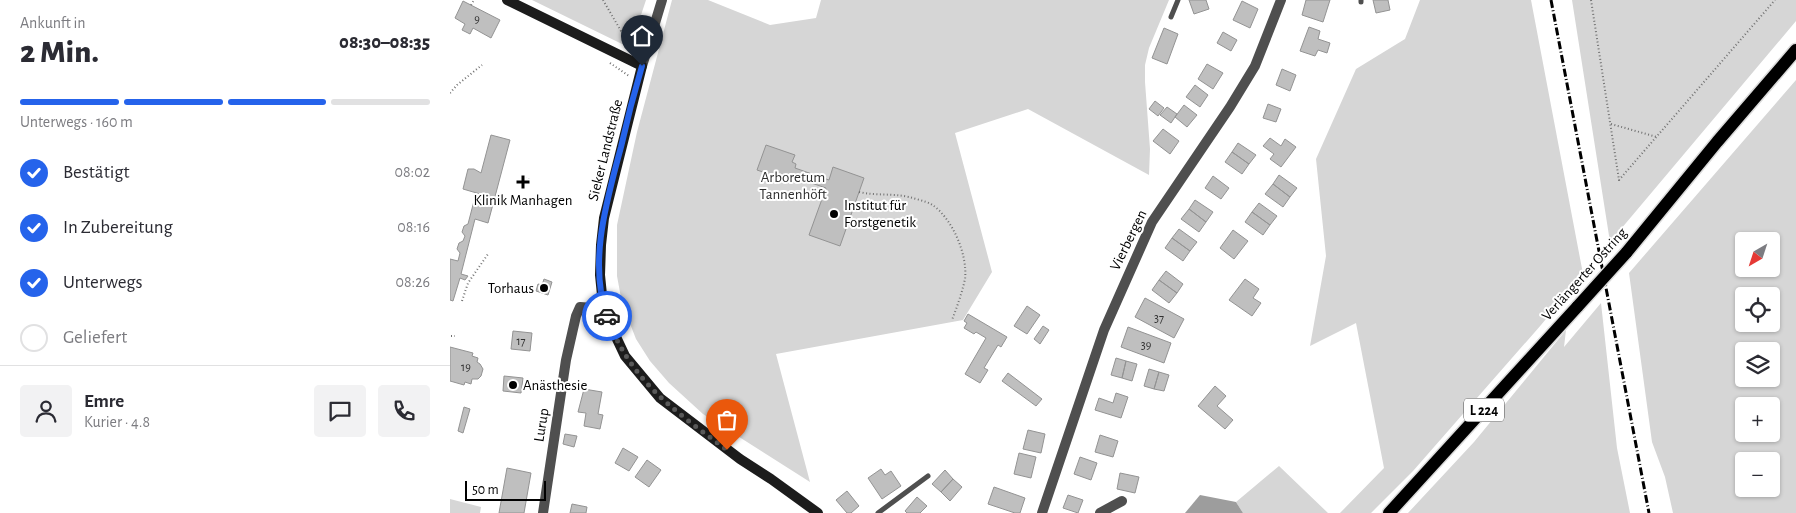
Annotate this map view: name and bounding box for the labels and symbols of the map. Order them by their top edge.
house number: 9 [474,13,480,25]
pin [621,15,663,66]
street label: Sieker Landstraße [586,98,625,202]
park label: Arboretum Tannenhöft [759,170,827,202]
marker: Klinik Manhagen [516,175,530,189]
place label: Klinik Manhagen [473,193,573,208]
place label: Institut für Forstgenetik [844,198,916,230]
marker: Institut für Forstgenetik [828,208,840,220]
street label: Vierbergen [1107,208,1150,273]
street label: Verlängerter Ostring [1539,225,1630,324]
north arrow [1735,232,1780,278]
place label: Torhaus [488,281,534,296]
marker: Torhaus [538,282,550,294]
courier [582,291,632,341]
house number: 37 [1154,312,1164,324]
house number: 17 [516,335,526,347]
house number: 39 [1141,339,1152,351]
house number: 19 [461,361,471,373]
place label: Anästhesie [523,378,587,393]
marker: Anästhesie [507,379,519,391]
road number: L 224 [1464,398,1504,422]
pin [706,399,748,450]
street label: Lurup [531,407,552,443]
scale bar [465,478,546,501]

